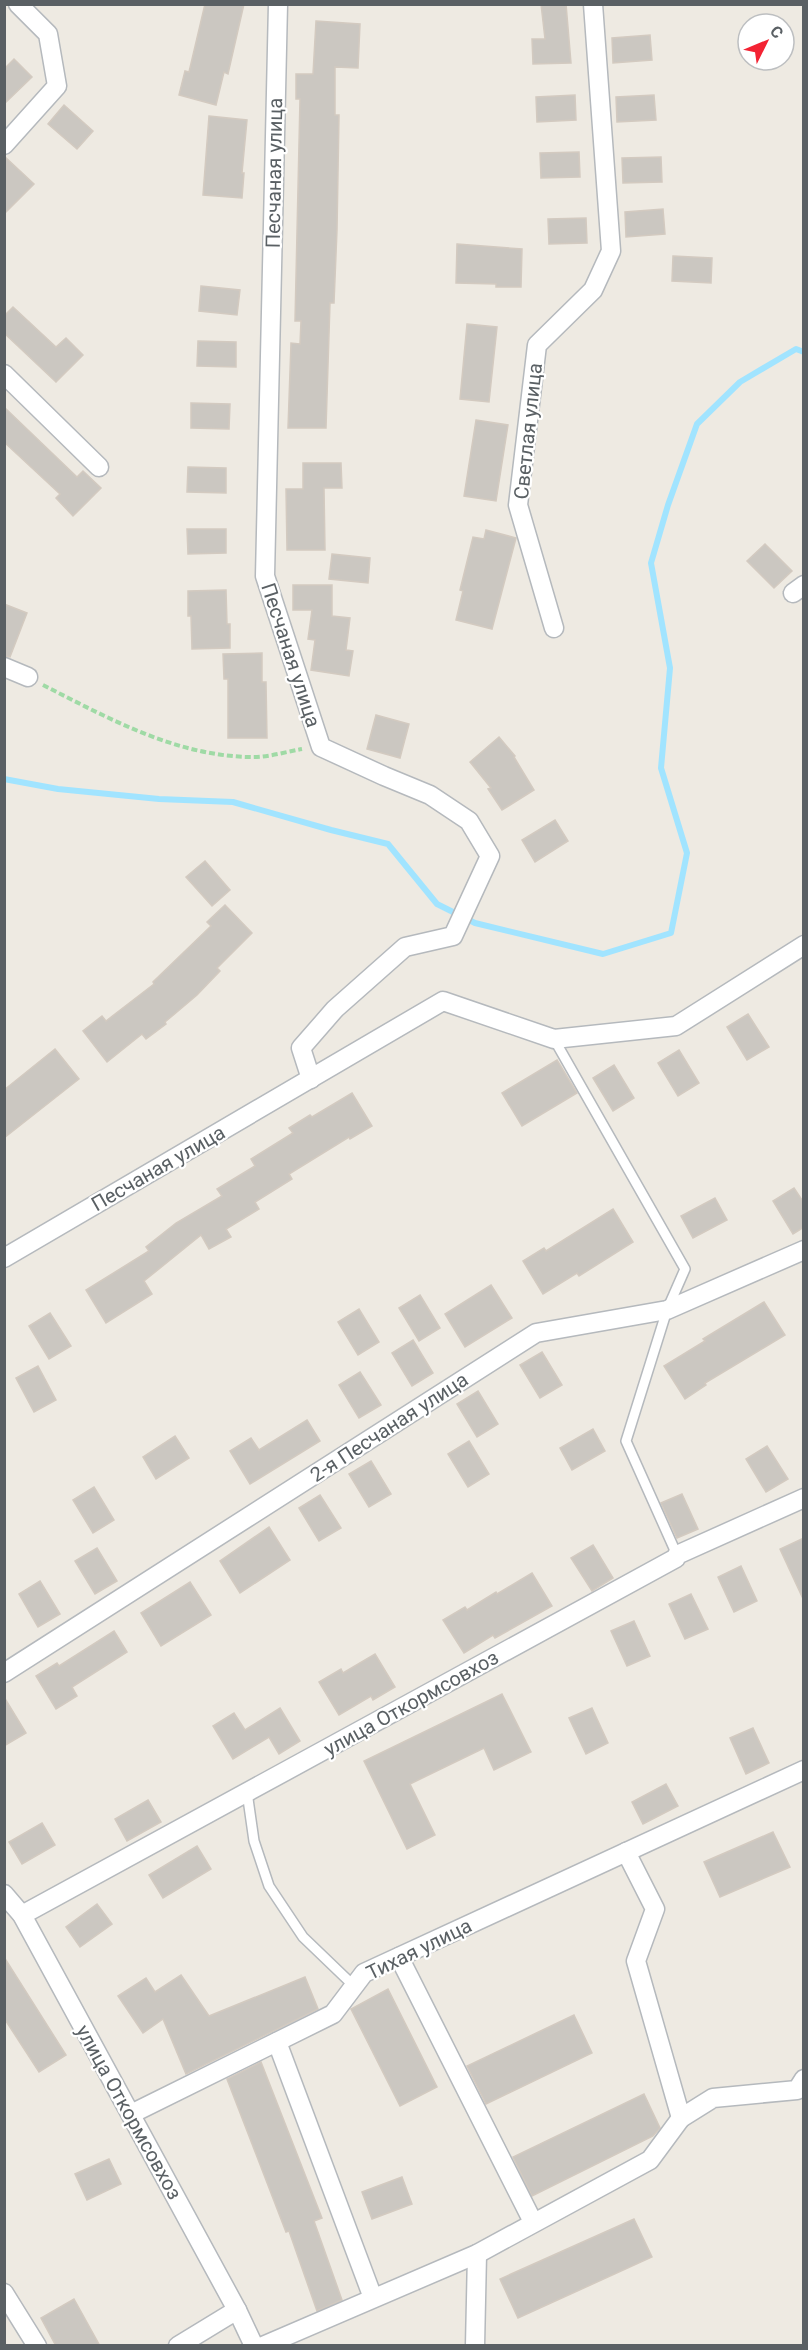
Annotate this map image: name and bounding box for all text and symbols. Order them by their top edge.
north arrow [736,12,796,72]
text: С [766,22,787,42]
street label: Песчаная улица [261,98,287,248]
street label: Светлая улица [509,362,547,500]
street label: Песчаная улица [256,580,326,730]
street label: Песчаная улица [87,1120,229,1216]
street label: 2-я Песчаная улица [306,1367,472,1487]
street label: улица Откормсовхоз [320,1645,502,1761]
street label: Тихая улица [362,1913,476,1985]
street label: улица Откормсовхоз [71,2021,187,2203]

